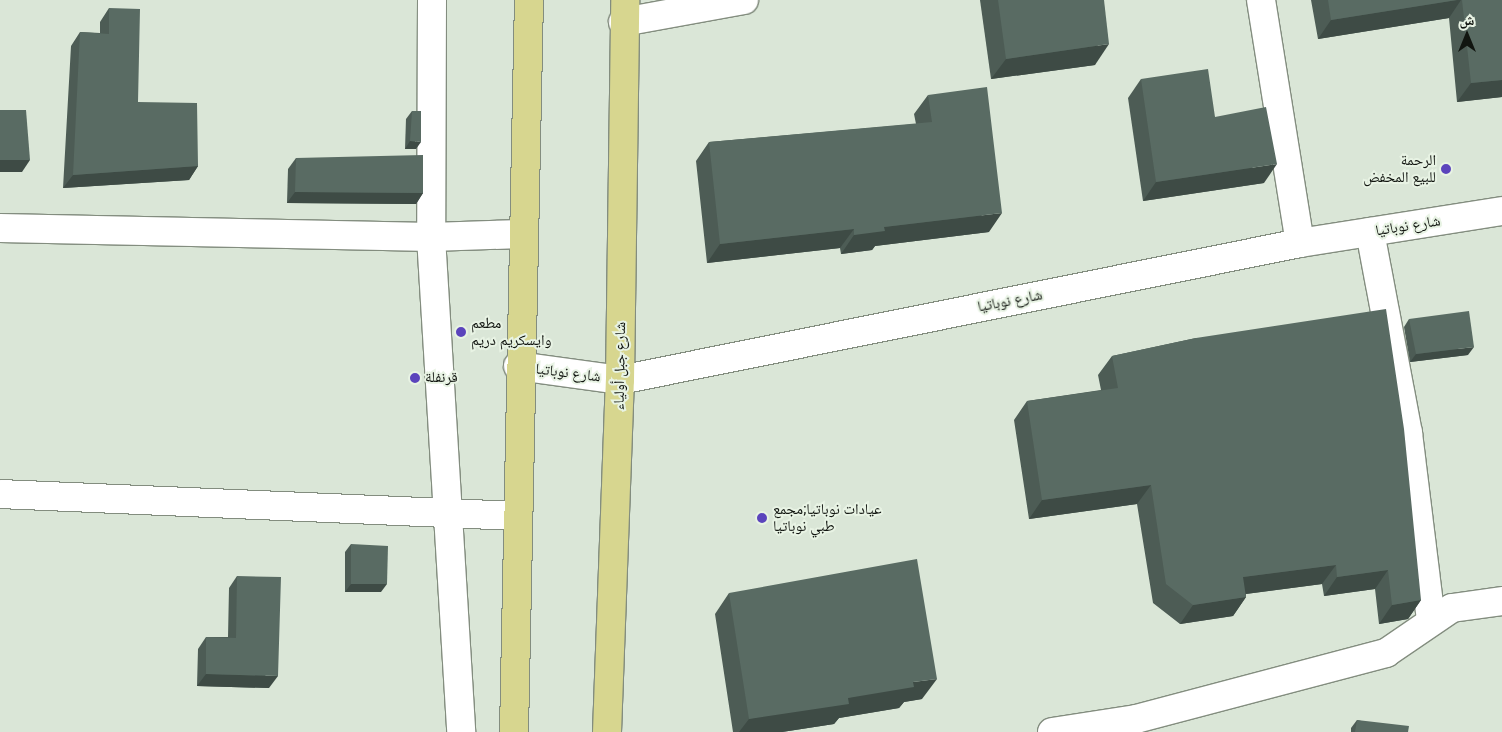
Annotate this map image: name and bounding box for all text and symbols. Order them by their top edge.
north arrow [1442,10,1492,60]
text: ش [1460,12,1474,28]
place label: الرحمة للبيع المخفض [1363,151,1436,186]
marker: الرحمة للبيع المخفض [1440,163,1452,175]
street label: شارع نوباتيا [1374,212,1442,240]
street label: شارع نوباتيا [976,286,1044,316]
place label: مطعم وايسكريم دريم [471,314,551,349]
street label: شارع جبل أولياء [610,322,630,410]
marker: مطعم وايسكريم دريم [455,326,467,338]
street label: شارع نوباتيا [534,360,602,386]
place label: قرنفلة [425,369,458,387]
marker: قرنفلة [409,372,421,384]
place label: عيادات نوباتيا;مجمع طبي نوباتيا [773,500,882,535]
marker: عيادات نوباتيا;مجمع طبي نوباتيا [755,511,769,525]

